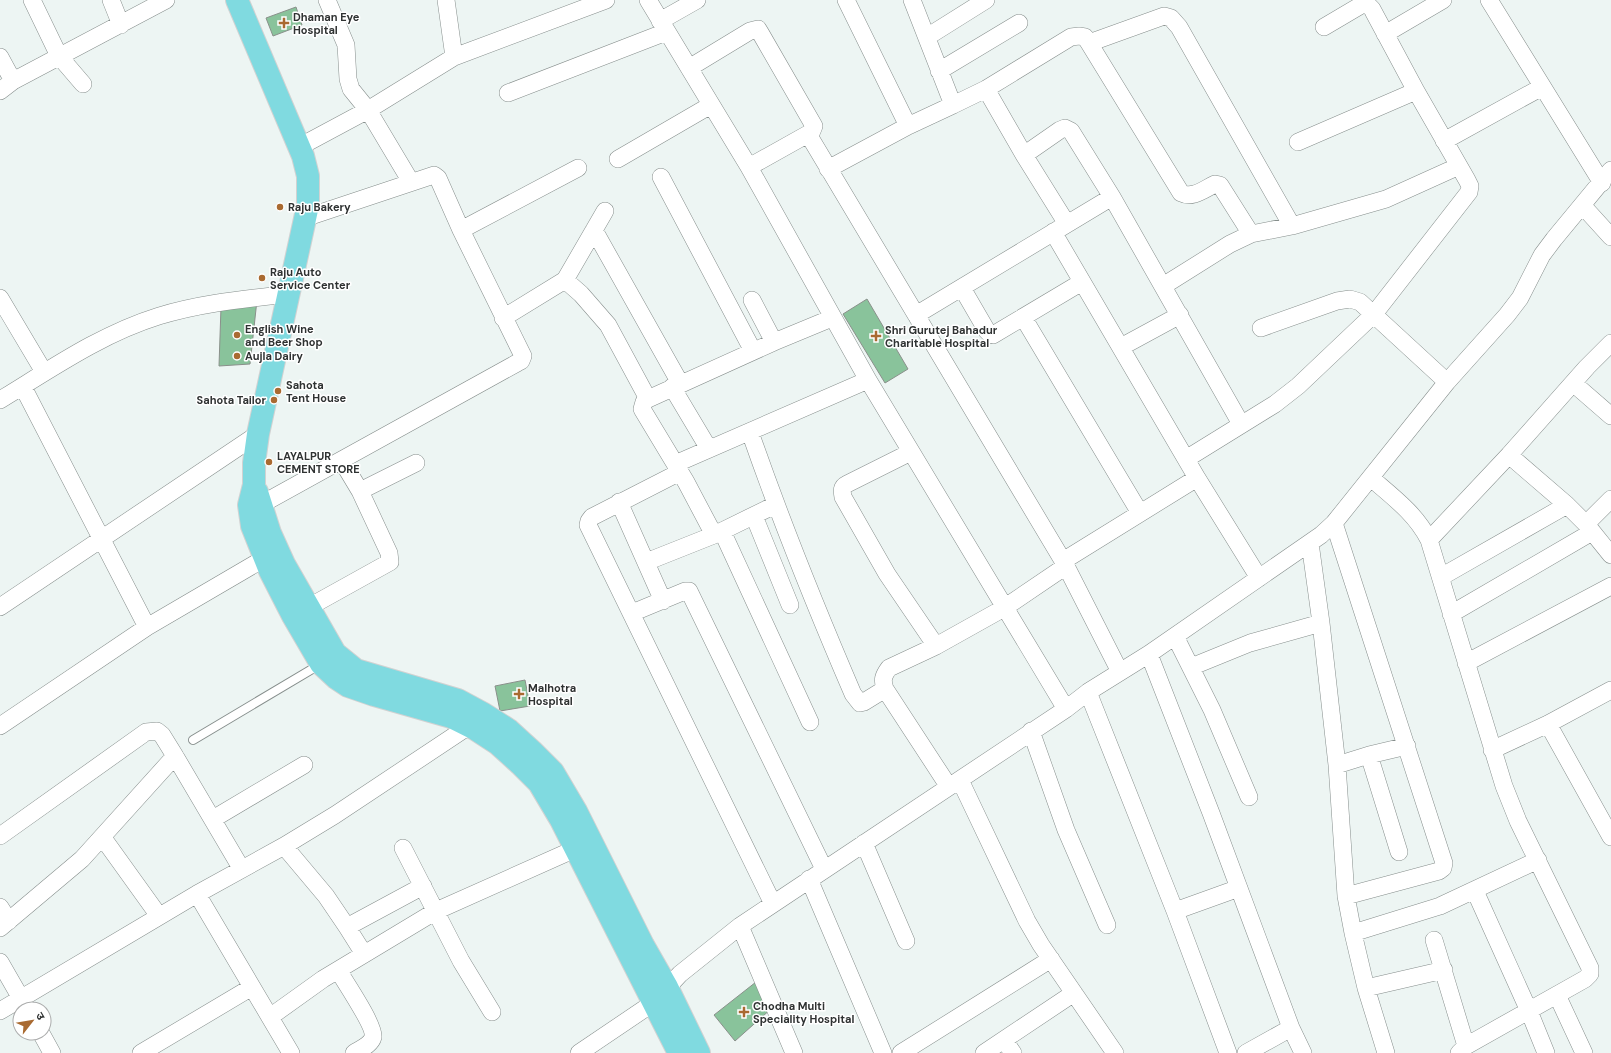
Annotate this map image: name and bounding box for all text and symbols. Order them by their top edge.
place label: Dhaman Eye Hospital [293,10,360,37]
marker: Dhaman Eye Hospital [278,17,290,29]
place label: Raju Bakery [288,200,351,214]
marker: Raju Bakery [275,202,285,212]
place label: Raju Auto Service Center [270,265,351,292]
marker: Raju Auto Service Center [257,273,267,283]
place label: English Wine and Beer Shop [245,322,323,349]
place label: Shri Gurutej Bahadur Charitable Hospital [885,323,998,350]
marker: English Wine and Beer Shop [232,330,242,340]
marker: Shri Gurutej Bahadur Charitable Hospital [870,330,882,342]
place label: Aujla Dairy [245,349,303,363]
marker: Aujla Dairy [232,351,242,361]
place label: Sahota Tent House [286,378,347,405]
marker: Sahota Tent House [273,386,283,396]
place label: Sahota Tailor [197,393,266,407]
marker: Sahota Tailor [269,395,279,405]
place label: LAYALPUR CEMENT STORE [277,449,360,476]
marker: LAYALPUR CEMENT STORE [264,457,274,467]
place label: Malhotra Hospital [528,681,576,708]
marker: Malhotra Hospital [513,688,525,700]
place label: Chodha Multi Speciality Hospital [753,999,854,1026]
north arrow [12,1001,52,1041]
marker: Chodha Multi Speciality Hospital [738,1006,750,1018]
text: उ [33,1009,49,1023]

